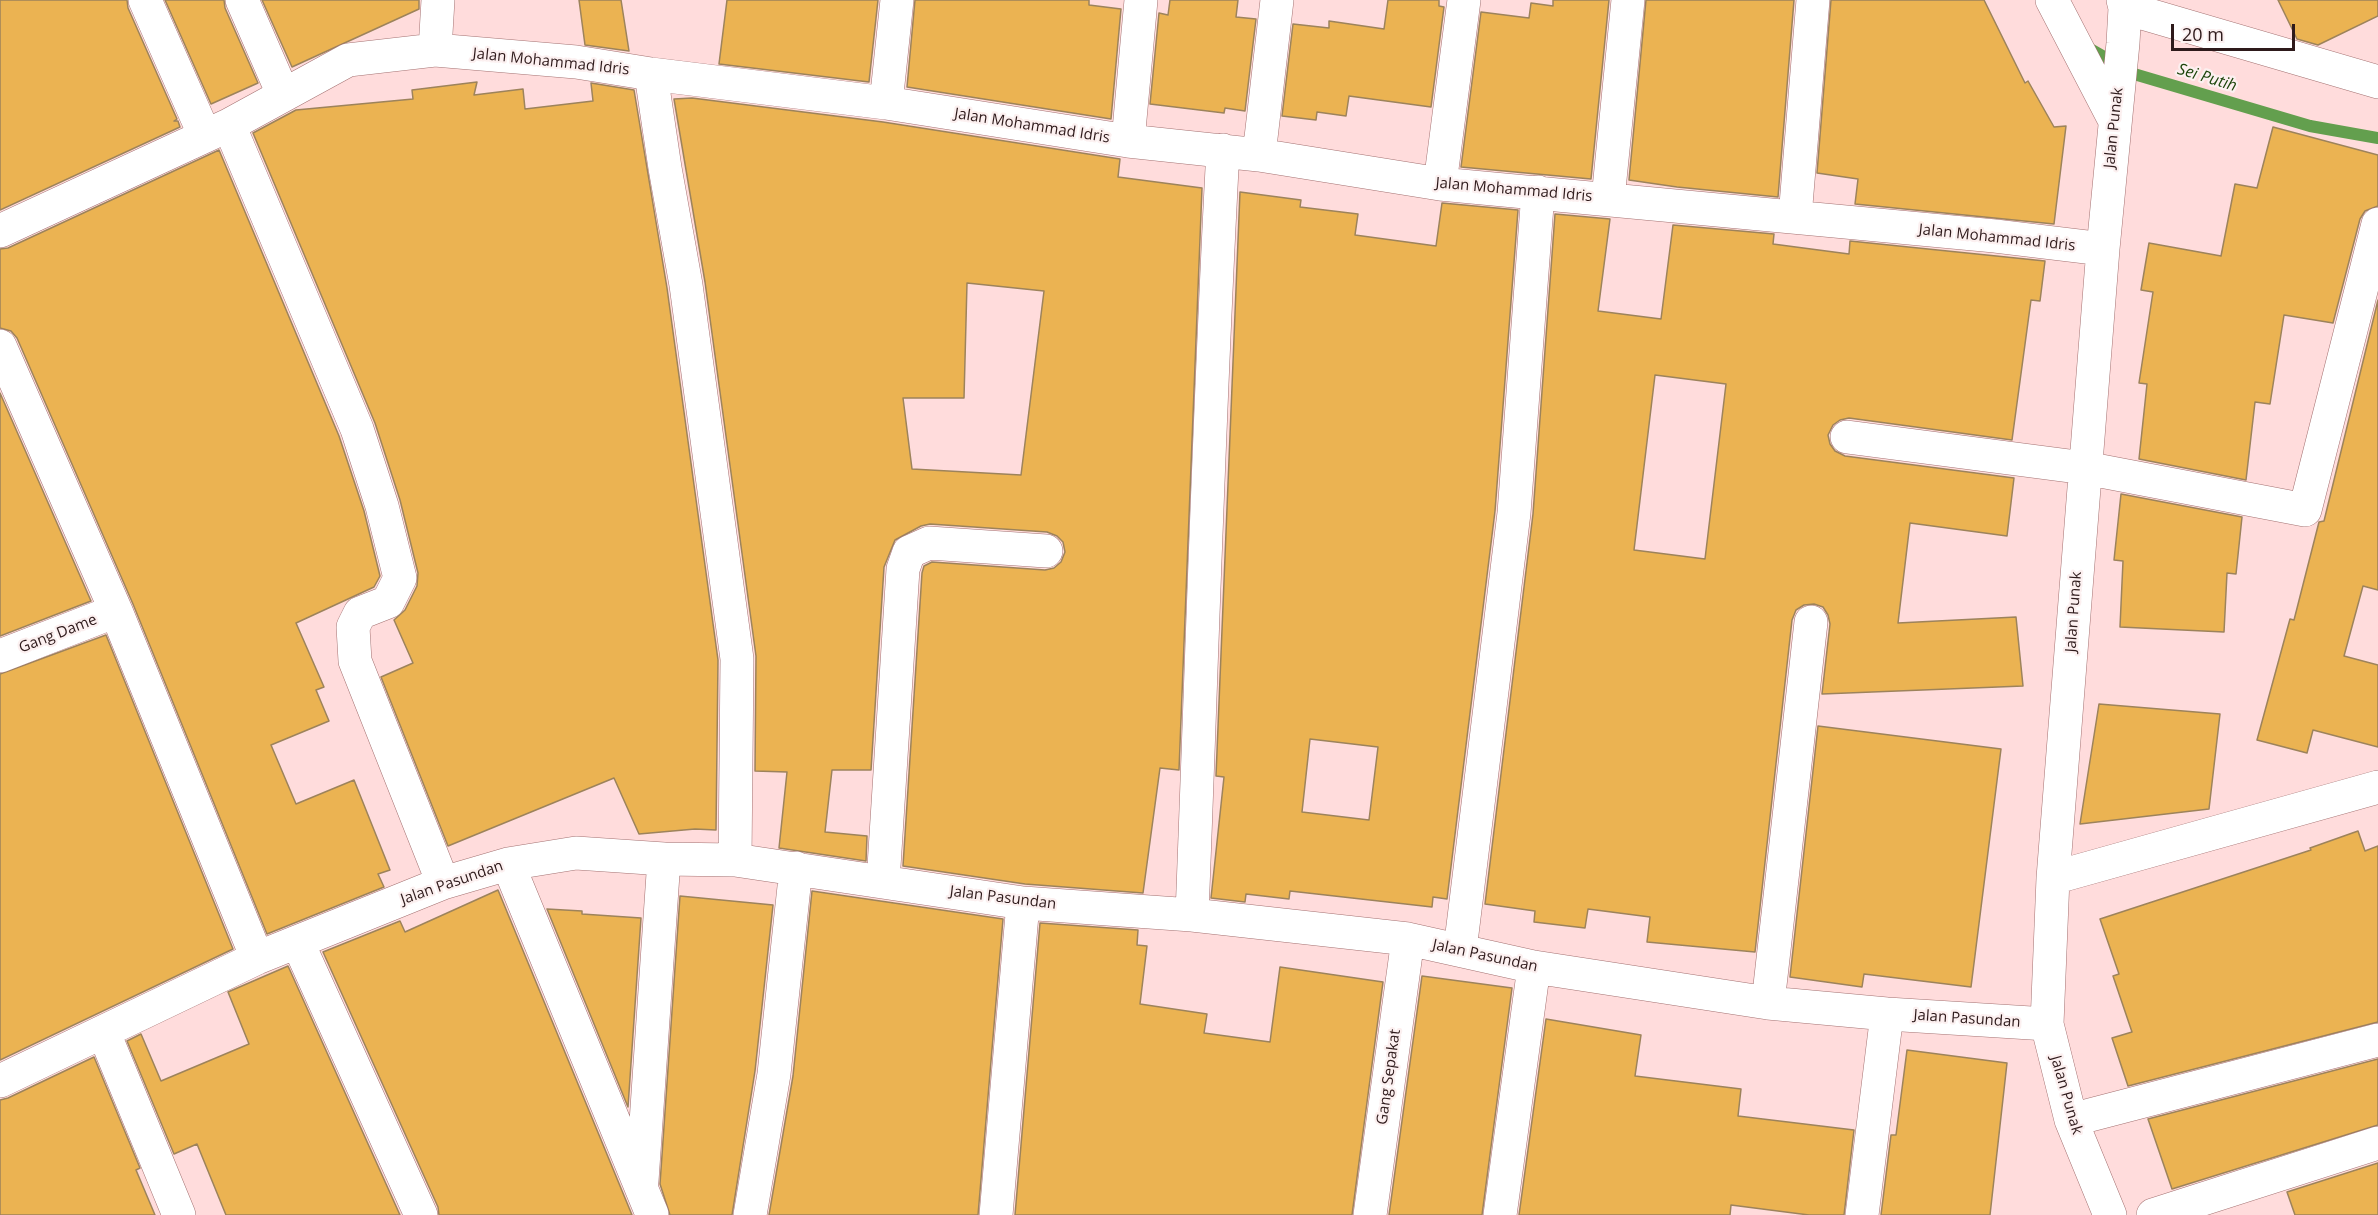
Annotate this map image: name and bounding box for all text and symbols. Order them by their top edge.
scale bar [2174,12,2298,50]
text: 20 m [2182,22,2224,46]
street label: Jalan Mohammad Idris [472,45,630,79]
water label: Sei Putih [2175,60,2239,96]
street label: Jalan Punak [2101,87,2127,169]
street label: Jalan Mohammad Idris [953,105,1111,147]
street label: Jalan Mohammad Idris [1435,174,1593,206]
street label: Jalan Mohammad Idris [1918,221,2076,255]
street label: Jalan Punak [2062,571,2086,653]
street label: Gang Dame [16,611,100,657]
street label: Jalan Pasundan [398,857,506,909]
street label: Jalan Pasundan [949,883,1057,913]
street label: Jalan Pasundan [1431,936,1539,976]
street label: Jalan Pasundan [1913,1006,2021,1032]
street label: Gang Sepakat [1373,1028,1405,1126]
street label: Jalan Punak [2046,1053,2086,1137]

